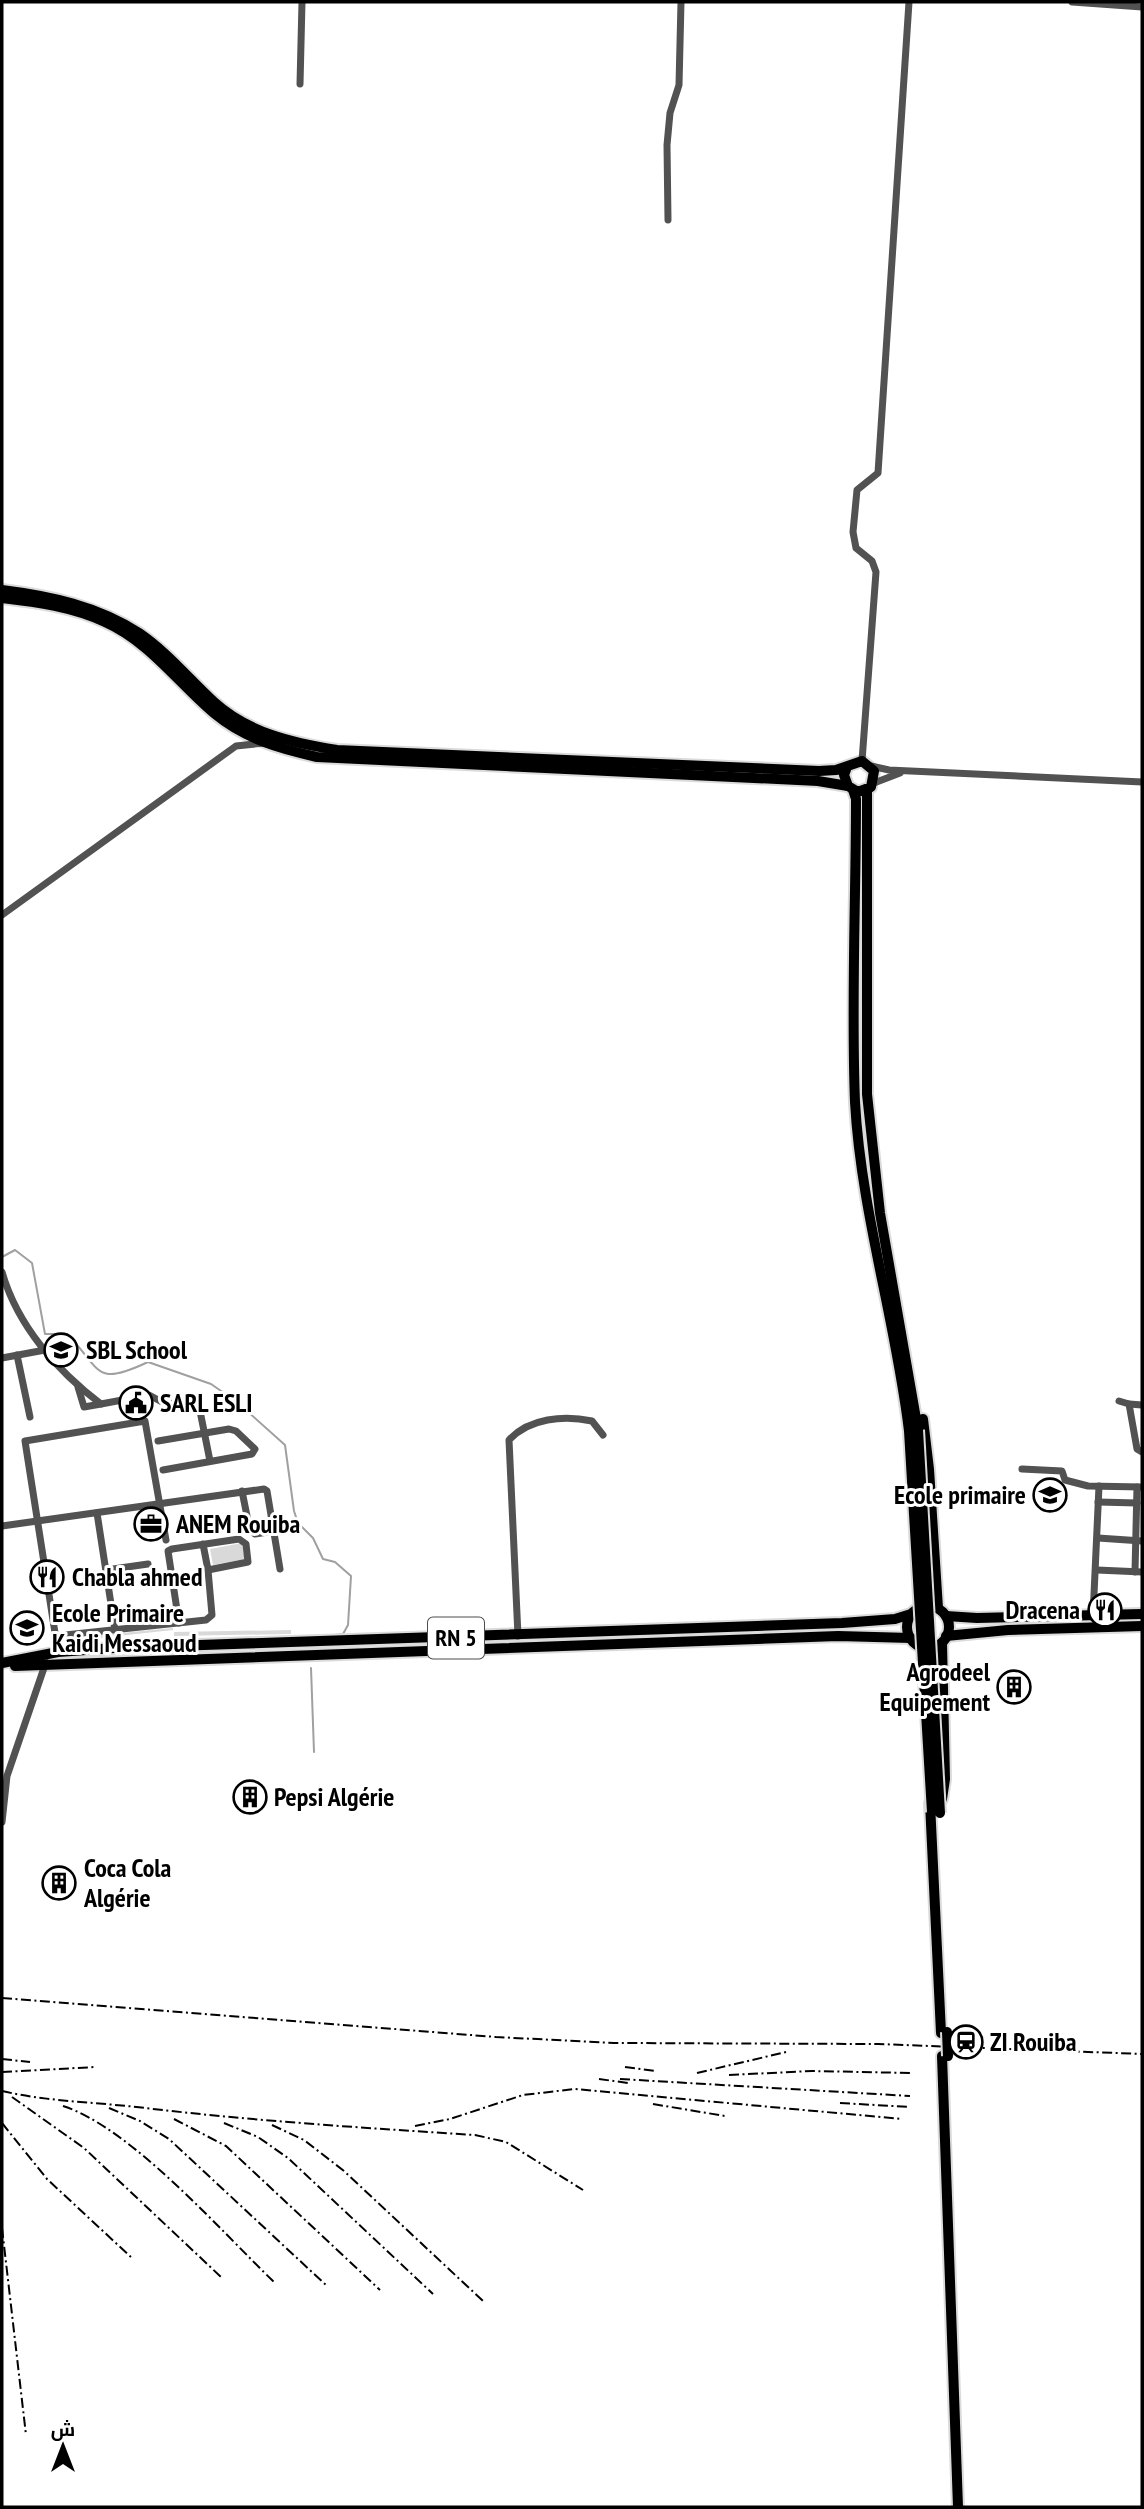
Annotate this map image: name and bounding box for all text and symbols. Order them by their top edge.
school or university icon: SBL School [42,1331,80,1369]
place label: SBL School [86,1333,188,1366]
public building icon: SARL ESLI [117,1384,155,1422]
place label: SARL ESLI [160,1386,253,1419]
school or university icon: Ecole primaire [1031,1476,1069,1514]
place label: Ecole primaire [894,1478,1026,1511]
office icon: ANEM Rouiba [132,1505,170,1543]
place label: ANEM Rouiba [175,1507,300,1540]
restaurant icon: Chabla ahmed [28,1558,66,1596]
place label: Chabla ahmed [72,1560,203,1593]
restaurant icon: Dracena [1086,1591,1124,1629]
place label: Dracena [1005,1593,1080,1626]
place label: Ecole Primaire Kaidi Messaoud [52,1596,197,1659]
school or university icon: Ecole Primaire Kaidi Messaoud [8,1609,46,1647]
road number: RN 5 [428,1618,484,1658]
place label: Agrodeel Equipement [879,1655,991,1718]
building icon: Agrodeel Equipement [995,1668,1033,1706]
building icon: Pepsi Algérie [231,1778,269,1816]
place label: Pepsi Algérie [274,1780,394,1813]
place label: Coca Cola Algérie [83,1851,171,1914]
building icon: Coca Cola Algérie [40,1864,78,1902]
station icon: ZI Rouiba [947,2023,985,2061]
place label: ZI Rouiba [990,2025,1076,2058]
north arrow [28,2411,98,2481]
text: ش [51,2417,75,2441]

